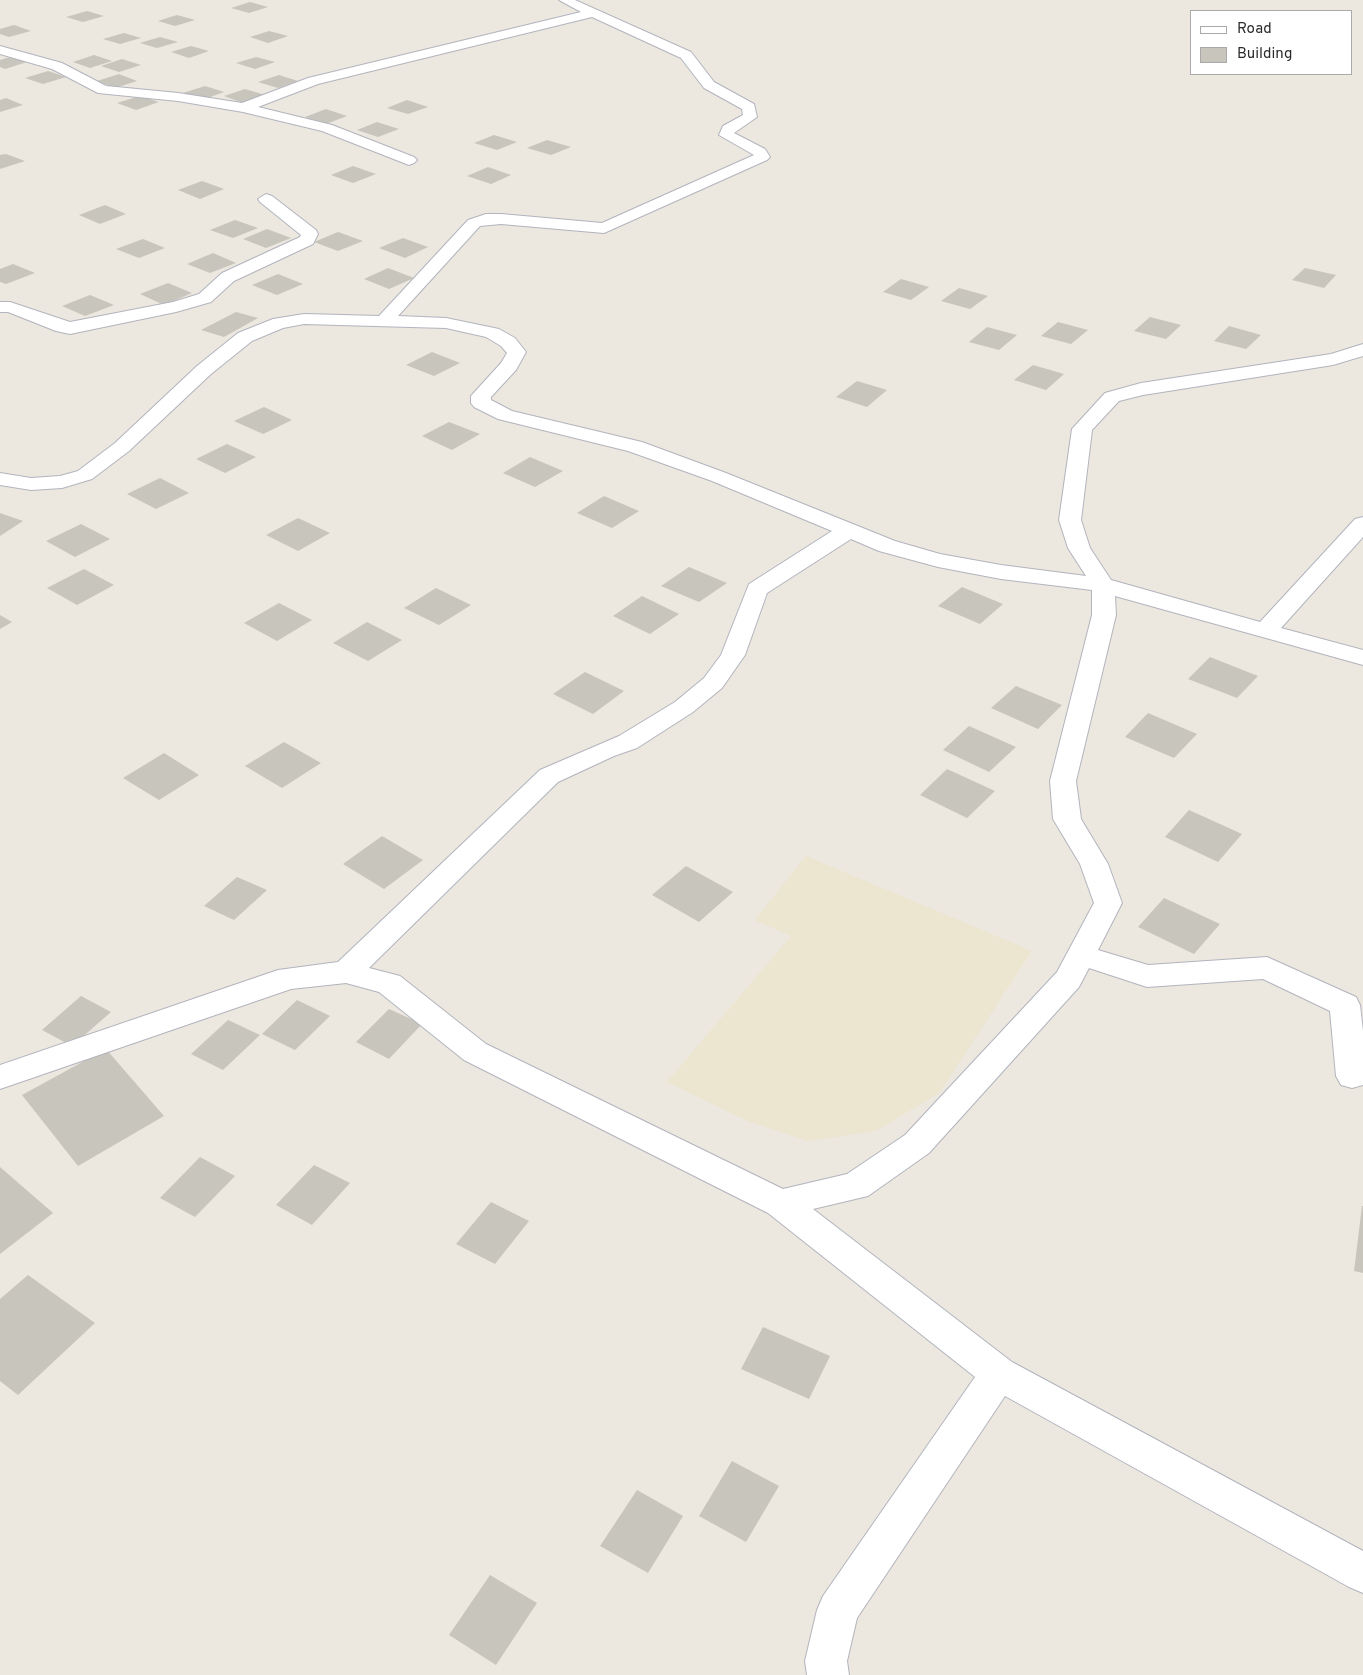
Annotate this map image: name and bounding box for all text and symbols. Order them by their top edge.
legend [1190,10,1353,75]
text: Road [1237,20,1272,39]
text: Building [1237,45,1292,64]

